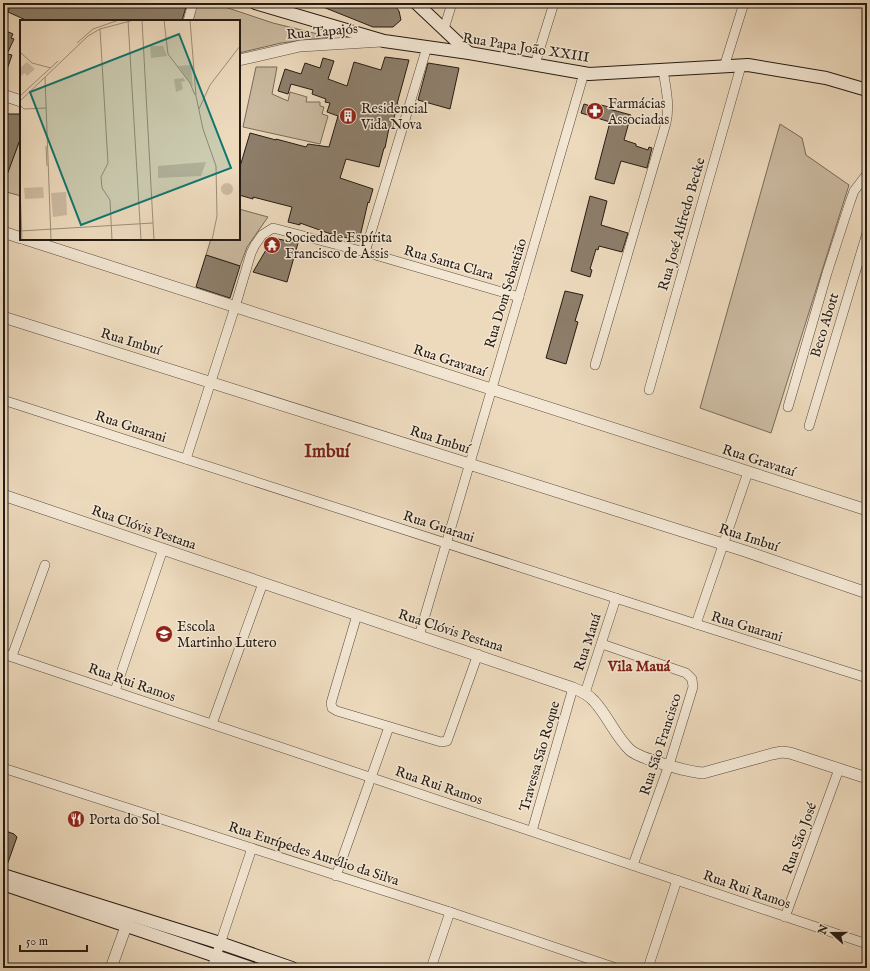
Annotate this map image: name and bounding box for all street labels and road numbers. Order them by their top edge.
street label: Rua Tapajós [286,20,359,44]
street label: Rua Papa João XXIII [461,29,590,67]
street label: Rua José Alfredo Becke [654,155,710,293]
street label: Rua Dom Sebastião [481,236,531,350]
street label: Rua Santa Clara [402,242,497,285]
street label: Beco Abott [807,291,843,360]
street label: Rua Imbuí [98,324,164,360]
street label: Rua Gravataí [411,341,490,382]
street label: Rua Guarani [93,407,169,447]
street label: Rua Imbuí [407,422,473,459]
street label: Rua Gravataí [720,441,799,482]
street label: Rua Clóvis Pestana [89,502,199,555]
street label: Rua Guarani [401,507,477,547]
street label: Rua Imbuí [716,520,782,557]
street label: Rua Clóvis Pestana [396,605,507,657]
street label: Rua Guarani [709,608,785,646]
street label: Rua Mauá [570,610,606,673]
street label: Rua Rui Ramos [86,660,178,706]
street label: Rua São Francisco [636,691,686,798]
street label: Travessa São Roque [516,698,565,814]
street label: Rua Rui Ramos [393,763,485,809]
street label: Rua São José [779,799,821,877]
street label: Rua Eurípedes Aurélio da Silva [226,818,402,890]
street label: Rua Rui Ramos [701,867,793,913]

